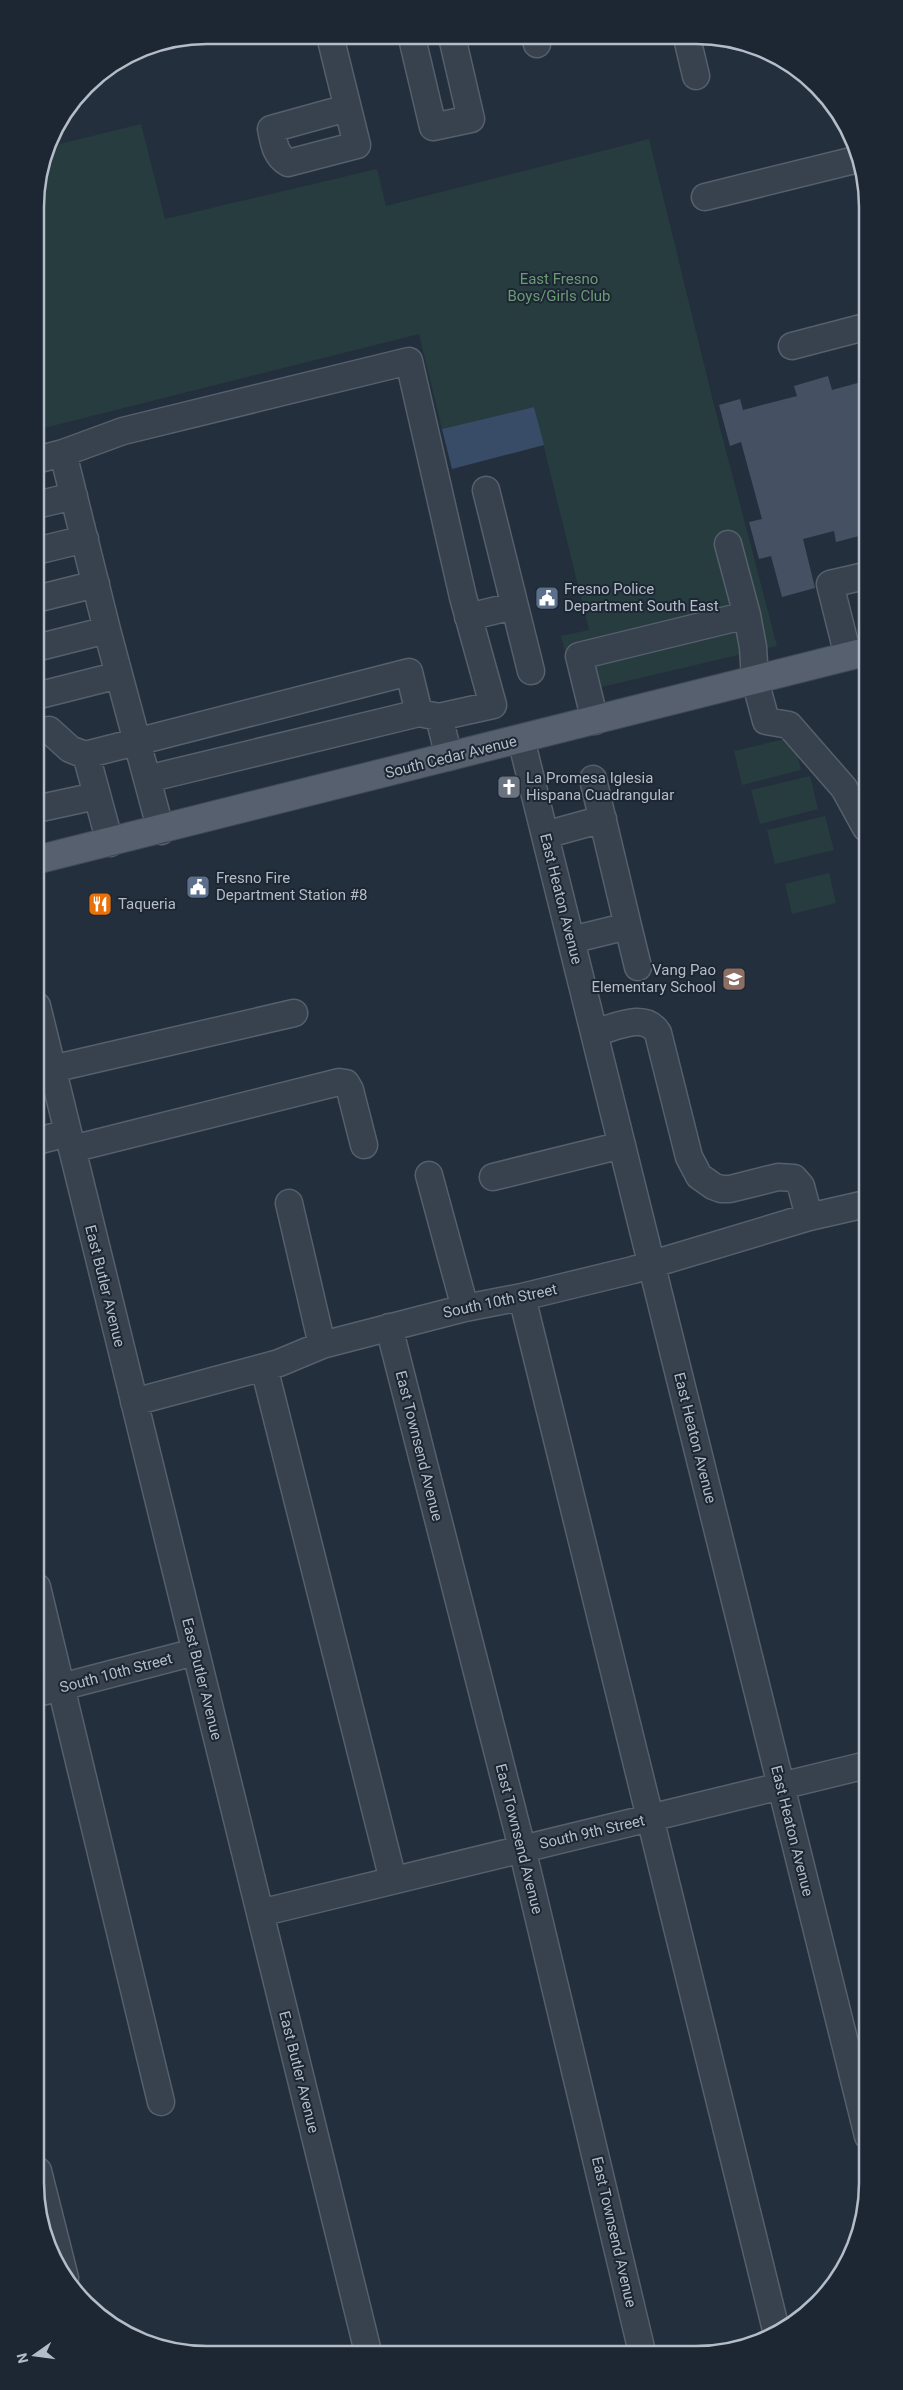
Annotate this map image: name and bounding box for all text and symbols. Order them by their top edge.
park label: East Fresno Boys/Girls Club [508,270,610,305]
place label: Fresno Police Department South East [564,580,719,615]
public building icon: Fresno Police Department South East [534,585,560,611]
street label: South Cedar Avenue [383,732,519,782]
place label: La Promesa Iglesia Hispana Cuadrangular [526,769,674,804]
church icon: La Promesa Iglesia Hispana Cuadrangular [496,774,522,800]
street label: East Heaton Avenue [536,832,586,966]
place label: Fresno Fire Department Station #8 [216,869,368,904]
public building icon: Fresno Fire Department Station #8 [185,874,211,900]
restaurant icon: Taqueria [87,891,113,917]
place label: Taqueria [118,895,176,913]
place label: Vang Pao Elementary School [592,961,716,996]
school or university icon: Vang Pao Elementary School [721,966,747,992]
street label: East Butler Avenue [81,1223,129,1349]
street label: South 10th Street [441,1280,559,1322]
street label: East Townsend Avenue [392,1369,446,1523]
street label: East Heaton Avenue [670,1371,720,1505]
street label: East Butler Avenue [178,1616,226,1742]
street label: South 10th Street [58,1649,174,1697]
street label: East Townsend Avenue [492,1762,546,1916]
street label: East Heaton Avenue [767,1764,817,1898]
street label: South 9th Street [538,1811,646,1853]
street label: East Butler Avenue [275,2009,323,2135]
street label: East Townsend Avenue [588,2155,640,2309]
north arrow [10,2330,60,2380]
text: N [13,2351,31,2365]

